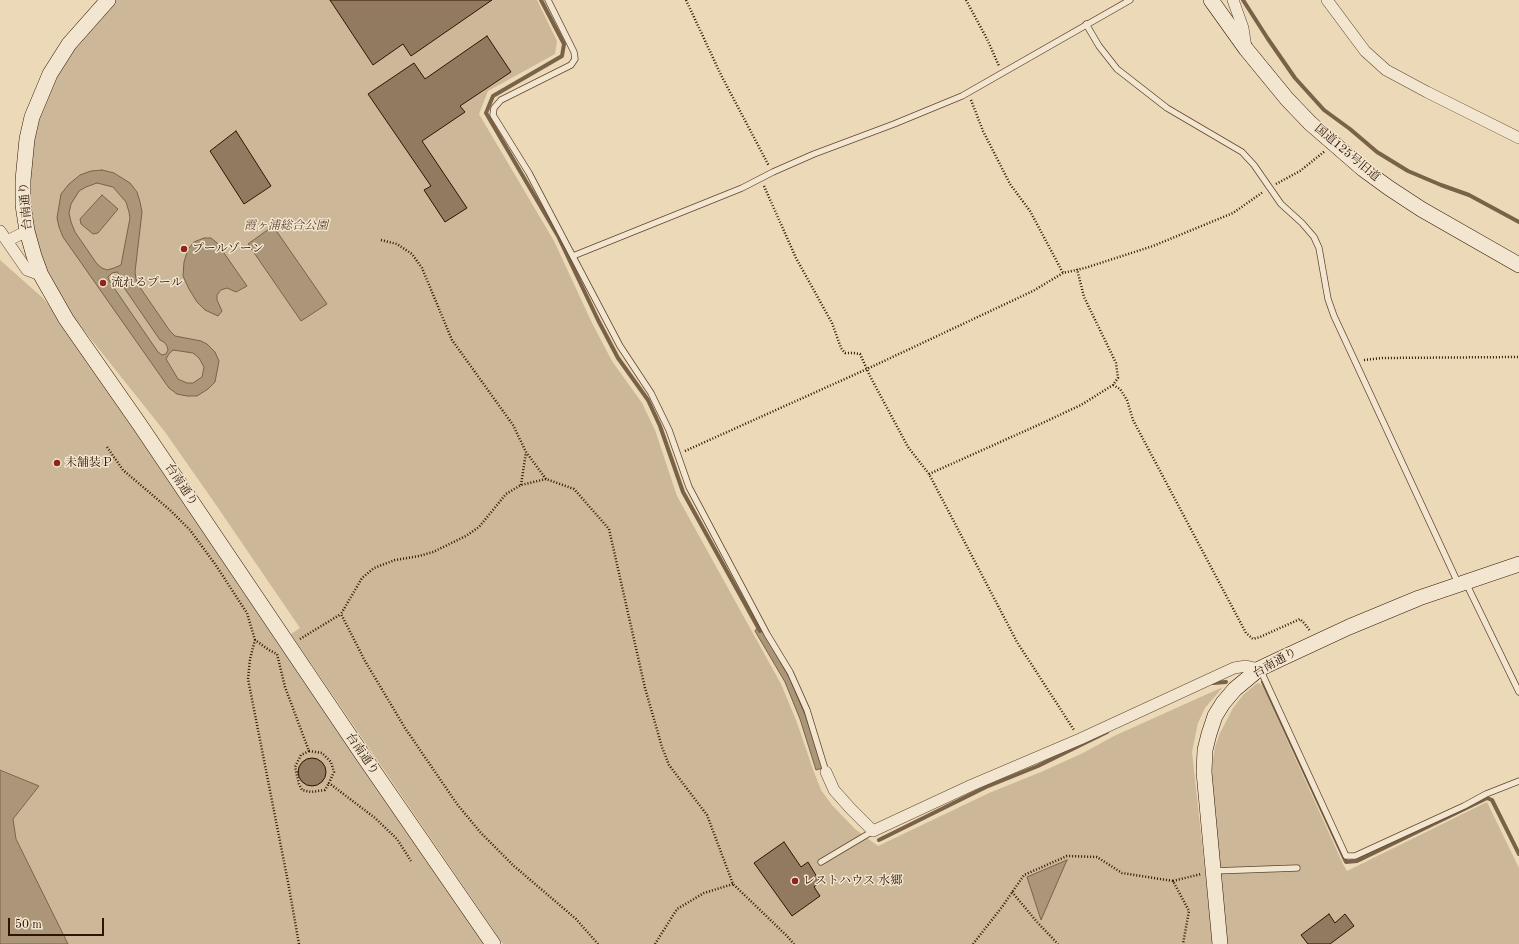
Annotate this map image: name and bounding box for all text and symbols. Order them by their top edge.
street label: 国道125号旧道 [1311,121,1383,185]
street label: 台南通り [17,181,35,231]
park label: 霞ヶ浦総合公園 [244,219,328,233]
place label: プールゾーン [192,242,264,256]
marker: プールゾーン [179,244,189,254]
place label: 流れるプール [111,276,183,290]
marker: 流れるプール [98,278,108,288]
place label: 未舗装Ｐ [65,456,113,470]
marker: 未舗装Ｐ [52,458,62,468]
street label: 台南通り [162,461,200,509]
street label: 台南通り [1251,645,1299,681]
street label: 台南通り [342,730,382,778]
place label: レストハウス 水郷 [803,874,902,888]
marker: レストハウス 水郷 [790,876,800,886]
scale bar [10,910,106,936]
text: 50 m [15,919,42,931]

